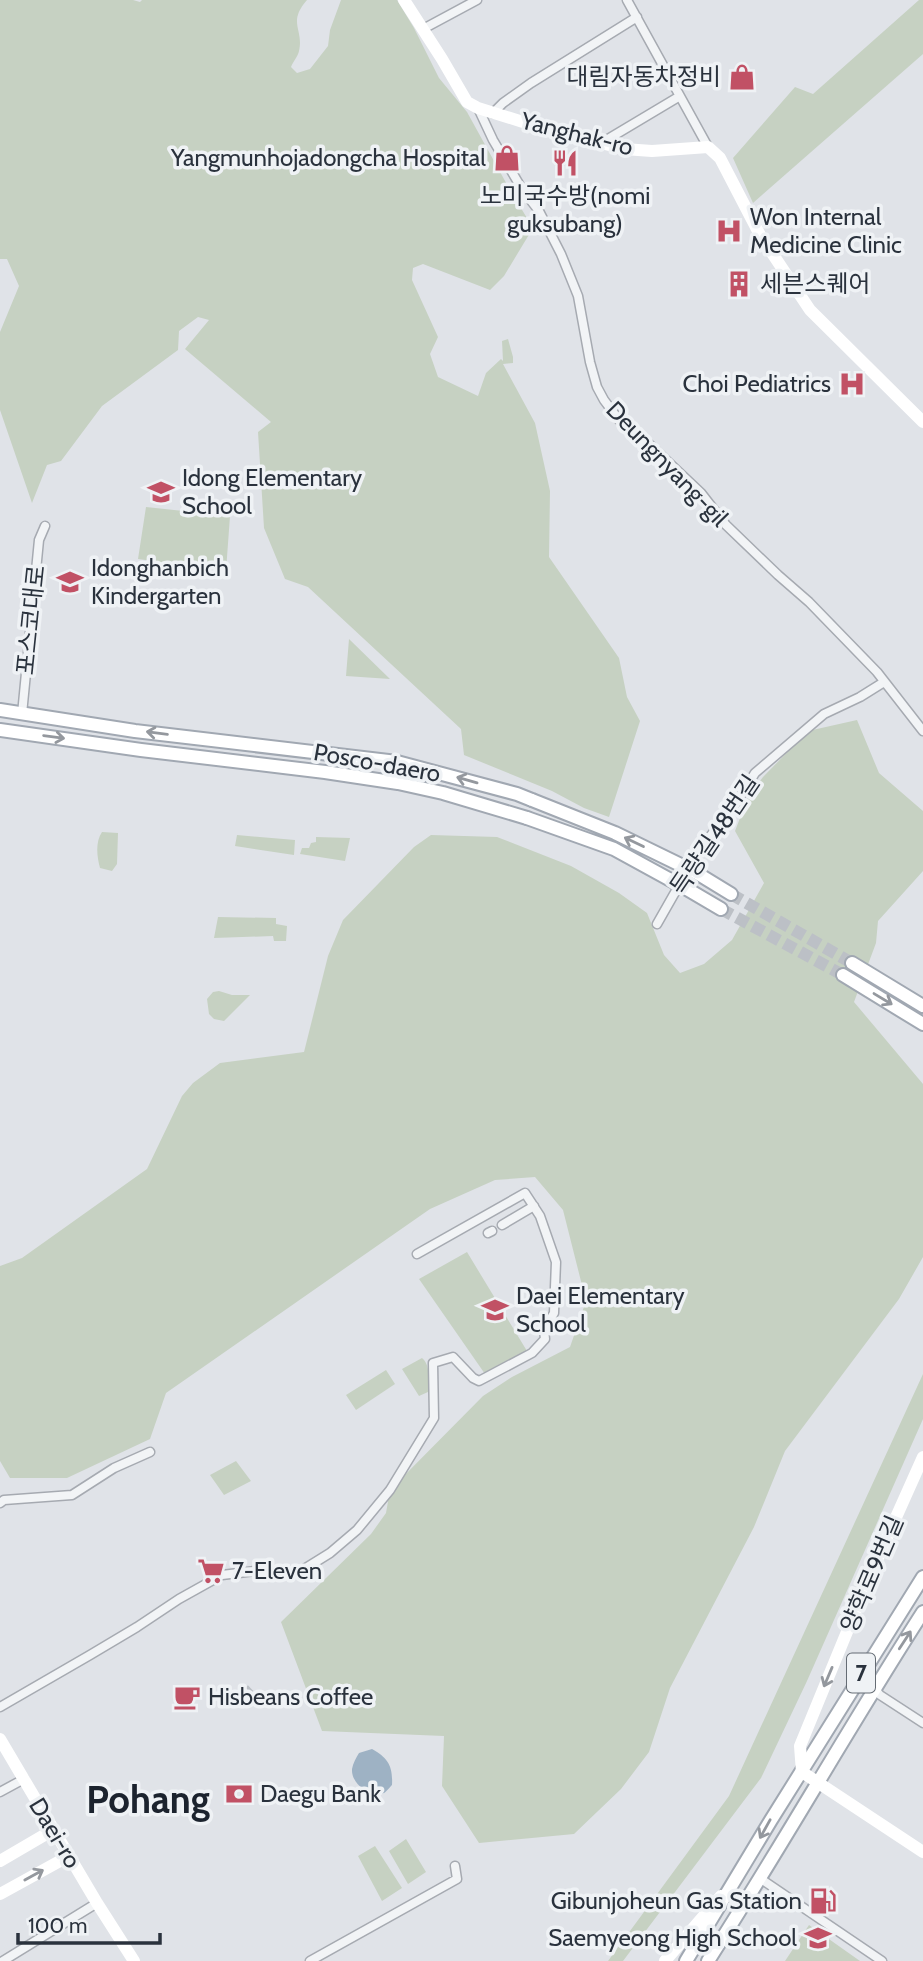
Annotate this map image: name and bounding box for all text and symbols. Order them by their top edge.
place label: 대림자동차정비 [566,62,721,91]
shop icon: 대림자동차정비 [727,62,757,92]
street label: Yanghak-ro [517,105,636,161]
place label: Yangmunhojadongcha Hospital [170,143,486,172]
shop icon: Yangmunhojadongcha Hospital [492,143,522,173]
restaurant icon: 노미국수방(nomi guksubang) [550,148,580,178]
place label: 노미국수방(nomi guksubang) [480,181,650,238]
place label: Won Internal Medicine Clinic [750,202,902,259]
hospital icon: Won Internal Medicine Clinic [714,216,744,246]
building icon: 세븐스퀘어 [724,269,754,299]
place label: 세븐스퀘어 [760,269,870,298]
place label: Choi Pediatrics [683,369,831,398]
hospital icon: Choi Pediatrics [837,369,867,399]
street label: Deungnyang-gil [600,395,735,533]
place label: Idong Elementary School [182,463,362,520]
school or university icon: Idong Elementary School [146,477,176,507]
place label: Idonghanbich Kindergarten [91,553,229,610]
street label: 포스코대로 [10,564,51,676]
school or university icon: Idonghanbich Kindergarten [55,567,85,597]
one-way arrow [146,727,168,740]
one-way arrow [42,731,65,744]
street label: Posco-daero [311,737,443,788]
street label: 득량길48번길 [664,769,765,900]
one-way arrow [456,773,479,786]
one-way arrow [624,835,645,848]
one-way arrow [872,993,892,1007]
place label: Daei Elementary School [516,1281,685,1338]
school or university icon: Daei Elementary School [480,1295,510,1325]
street label: 양학로9번길 [834,1511,909,1637]
supermarket icon: 7-Eleven [196,1556,226,1586]
place label: 7-Eleven [232,1556,322,1585]
one-way arrow [897,1631,912,1650]
road number: 7 [847,1654,875,1692]
one-way arrow [821,1666,834,1687]
cafe icon: Hisbeans Coffee [172,1682,202,1712]
place label: Hisbeans Coffee [208,1682,373,1711]
district label: Pohang [86,1776,210,1823]
bank icon: Daegu Bank [224,1779,254,1809]
place label: Daegu Bank [260,1779,381,1808]
street label: Daei-ro [23,1792,88,1873]
one-way arrow [758,1819,772,1839]
one-way arrow [24,1868,44,1882]
place label: Gibunjoheun Gas Station [551,1886,802,1915]
fuel station icon: Gibunjoheun Gas Station [808,1886,838,1916]
scale bar [18,1902,159,1946]
text: 100 m [28,1913,87,1938]
place label: Saemyeong High School [548,1923,797,1952]
school or university icon: Saemyeong High School [803,1923,833,1953]

